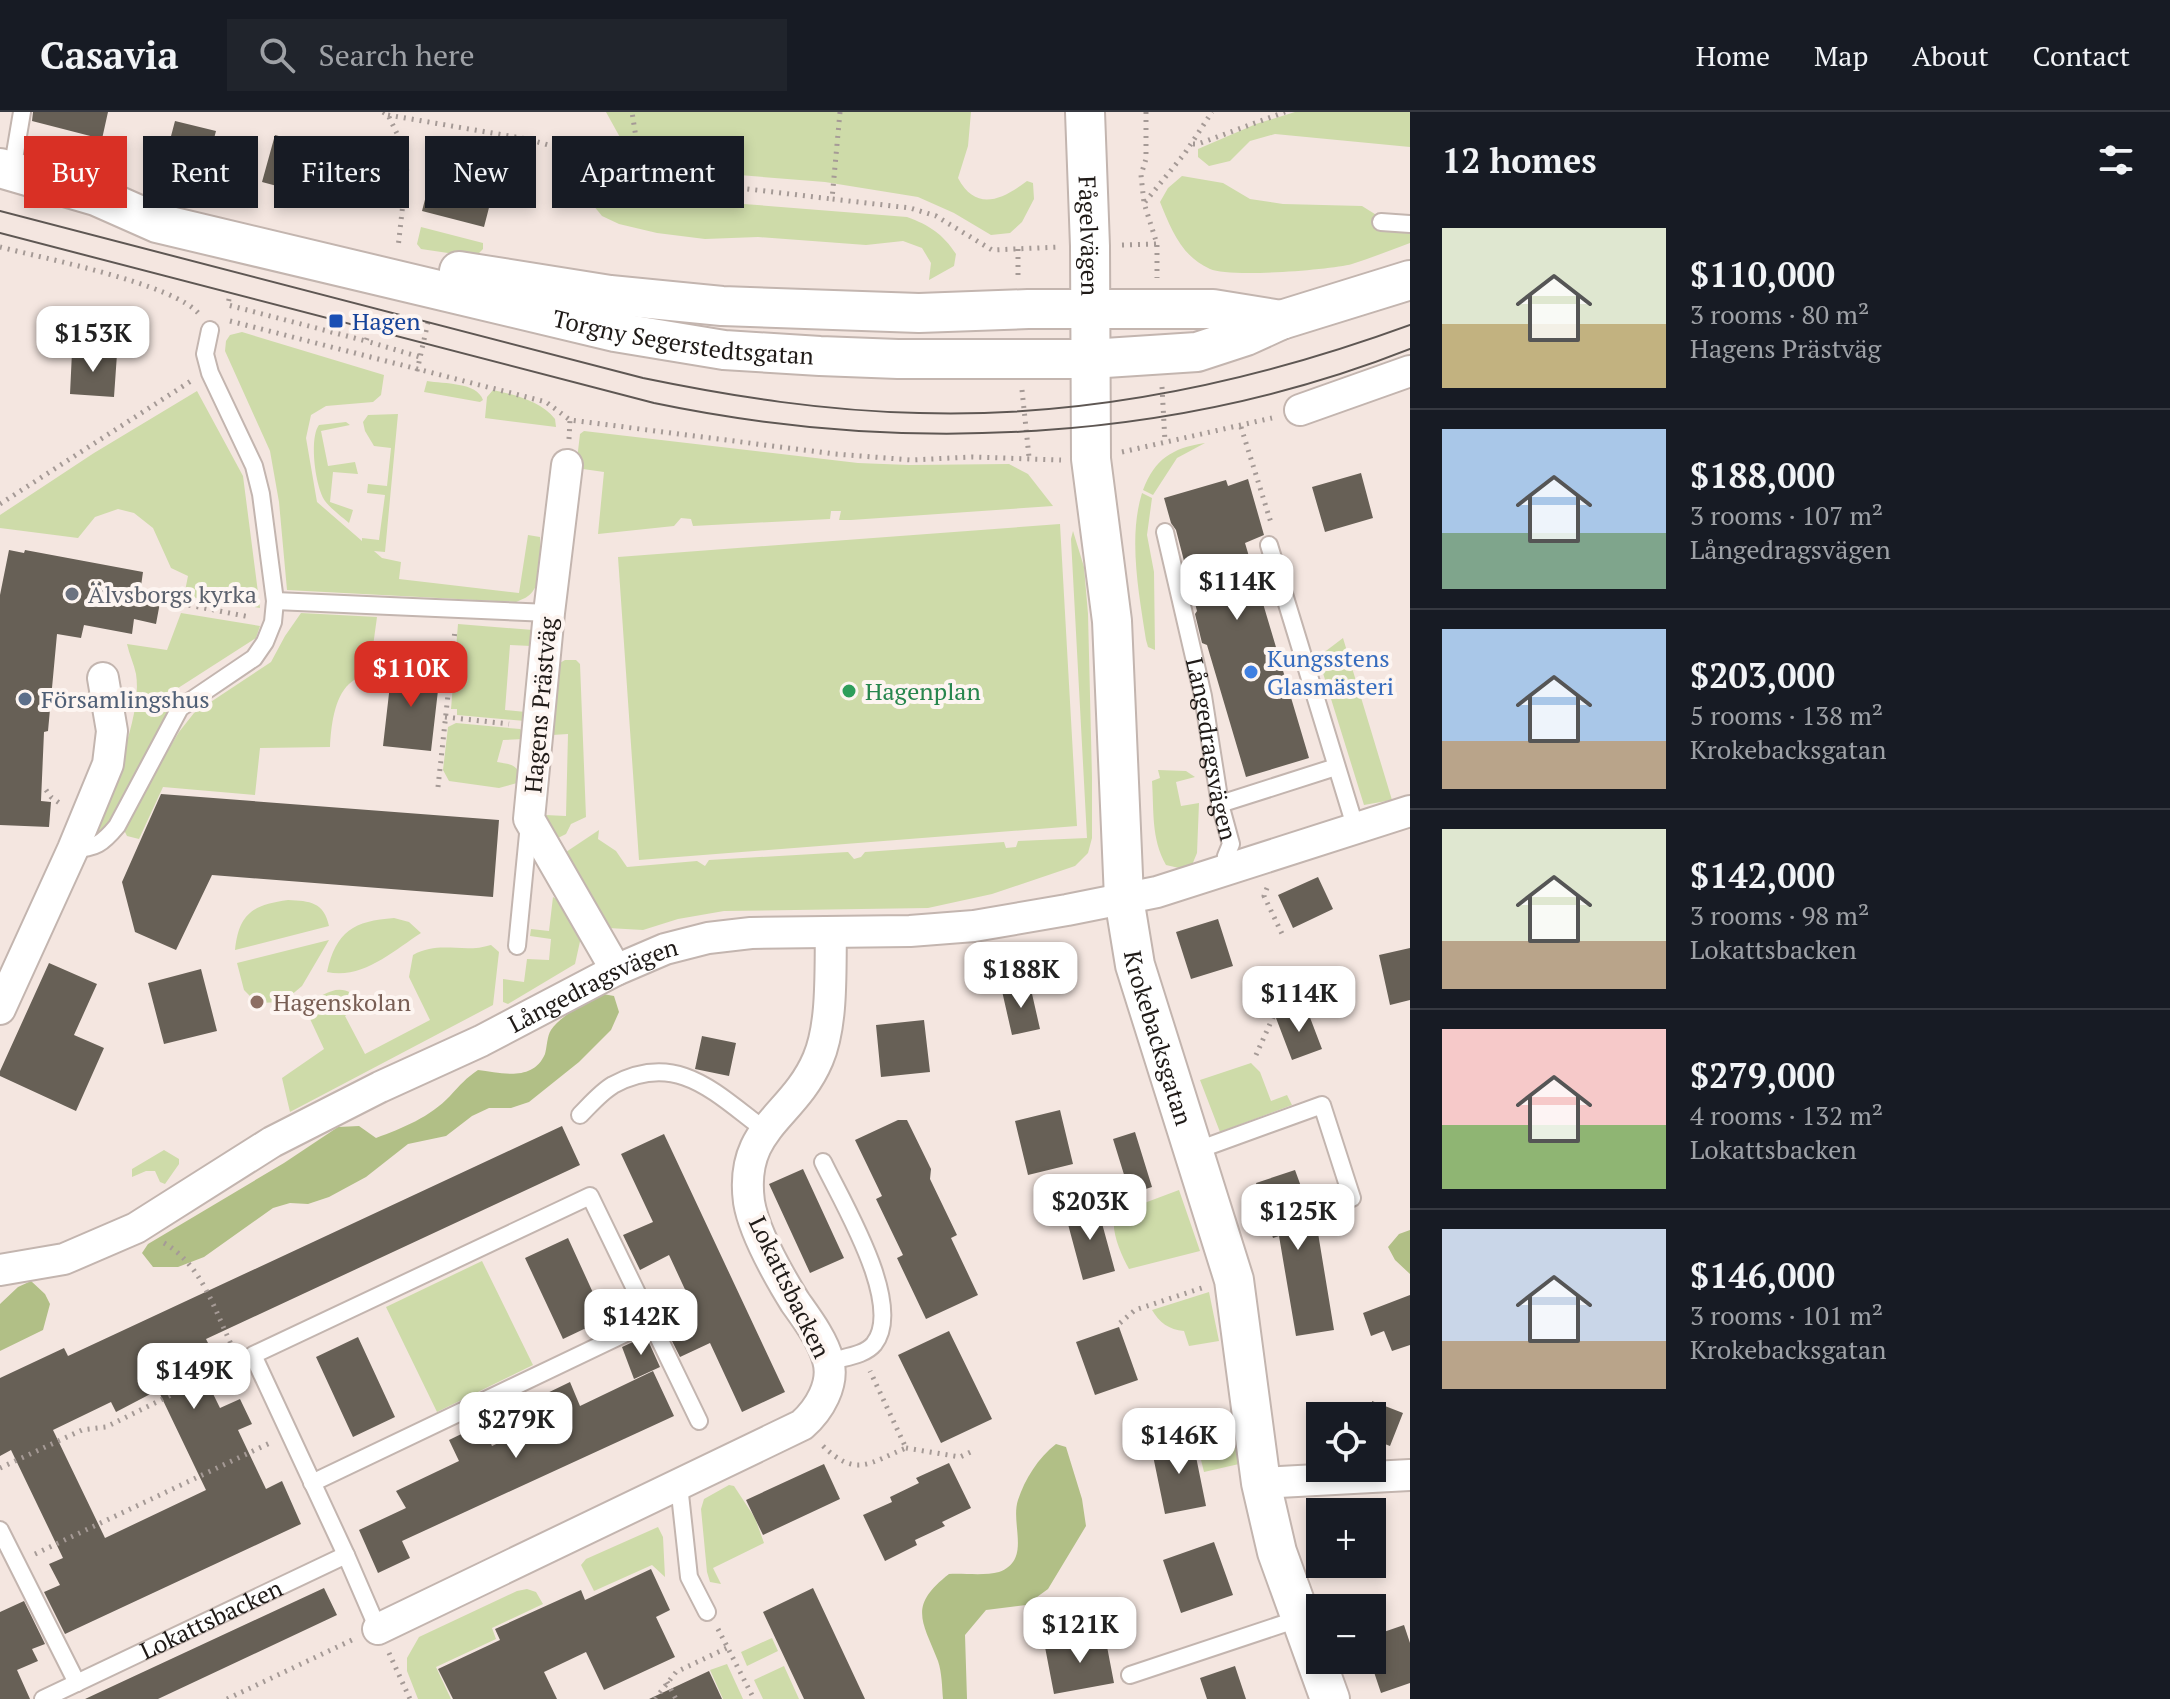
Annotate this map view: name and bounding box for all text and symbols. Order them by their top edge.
search box [227,19,787,91]
text: Casavia [40,30,179,80]
icon: search [255,33,299,77]
text: Search here [319,35,475,75]
text: Home [1696,37,1770,74]
text: Map [1814,37,1868,74]
text: About [1912,37,1989,74]
text: Contact [2033,37,2130,74]
chip: Buy [24,136,127,208]
chip: Rent [143,136,258,208]
chip: Filters [274,136,409,208]
chip: New [425,136,536,208]
chip: Apartment [552,136,744,208]
text: 12 homes [1442,138,1597,183]
icon: filters [2094,138,2138,182]
street label: Fågelvägen [1071,175,1106,296]
text: $110,000 [1690,252,1835,297]
icon: home [1506,260,1602,356]
text: 3 rooms · 80 m² [1690,297,1869,331]
street label: Torgny Segerstedtsgatan [550,302,815,372]
place label: Hagen [352,305,421,337]
pin: $153K [37,306,149,374]
marker: Hagen [327,312,345,330]
text: $153K [54,315,132,349]
text: Hagens Prästväg [1690,331,1881,365]
text: $188,000 [1690,453,1835,498]
icon: home [1506,461,1602,557]
text: 3 rooms · 107 m² [1690,498,1883,532]
text: Långedragsvägen [1690,532,1891,566]
pin: $114K [1181,554,1293,622]
text: $114K [1198,563,1276,597]
place label: Älvsborgs kyrka [88,578,257,610]
marker: Älvsborgs kyrka [63,585,81,603]
street label: Hagens Prästväg [516,615,564,794]
pin: $110K [355,641,467,709]
place label: Kungsstens Glasmästeri [1267,642,1394,702]
text: $110K [372,650,450,684]
text: $203,000 [1690,653,1835,698]
street label: Långedragsvägen [1179,654,1245,844]
icon: home [1506,661,1602,757]
marker: Kungsstens Glasmästeri [1242,663,1260,681]
place label: Hagenplan [865,675,981,707]
marker: Hagenplan [840,682,858,700]
place label: Församlingshus [41,683,210,715]
marker: Församlingshus [16,690,34,708]
text: 5 rooms · 138 m² [1690,698,1883,732]
text: Krokebacksgatan [1690,732,1886,766]
text: $142,000 [1690,853,1835,898]
icon: home [1506,861,1602,957]
text: 3 rooms · 98 m² [1690,898,1869,932]
street label: Långedragsvägen [503,930,681,1040]
text: Lokattsbacken [1690,932,1857,966]
pin: $188K [965,942,1077,1010]
street label: Krokebacksgatan [1117,948,1200,1129]
text: $188K [982,951,1060,985]
pin: $114K [1243,966,1355,1034]
text: $114K [1260,975,1338,1009]
place label: Hagenskolan [273,986,411,1018]
marker: Hagenskolan [248,993,266,1011]
text: $279,000 [1690,1053,1835,1098]
icon: home [1506,1061,1602,1157]
text: 4 rooms · 132 m² [1690,1098,1883,1132]
text: Lokattsbacken [1690,1132,1857,1166]
pin: $203K [1034,1174,1146,1242]
text: $203K [1051,1183,1129,1217]
pin: $125K [1242,1184,1354,1252]
text: $125K [1259,1193,1337,1227]
street label: Lokattsbacken [742,1211,838,1363]
text: $146,000 [1690,1253,1835,1298]
icon: home [1506,1261,1602,1357]
pin: $142K [585,1289,697,1357]
text: $142K [602,1298,680,1332]
text: 3 rooms · 101 m² [1690,1298,1883,1332]
text: Krokebacksgatan [1690,1332,1886,1366]
pin: $149K [138,1343,250,1411]
text: $149K [155,1352,233,1386]
pin: $279K [460,1392,572,1460]
text: $279K [477,1401,555,1435]
map controls [1306,1402,1386,1674]
button: locate [1306,1402,1386,1482]
pin: $146K [1123,1408,1235,1476]
text: $146K [1140,1417,1218,1451]
button: + [1306,1498,1386,1578]
street label: Lokattsbacken [135,1572,287,1667]
button: − [1306,1594,1386,1674]
pin: $121K [1024,1597,1136,1665]
text: $121K [1041,1606,1119,1640]

